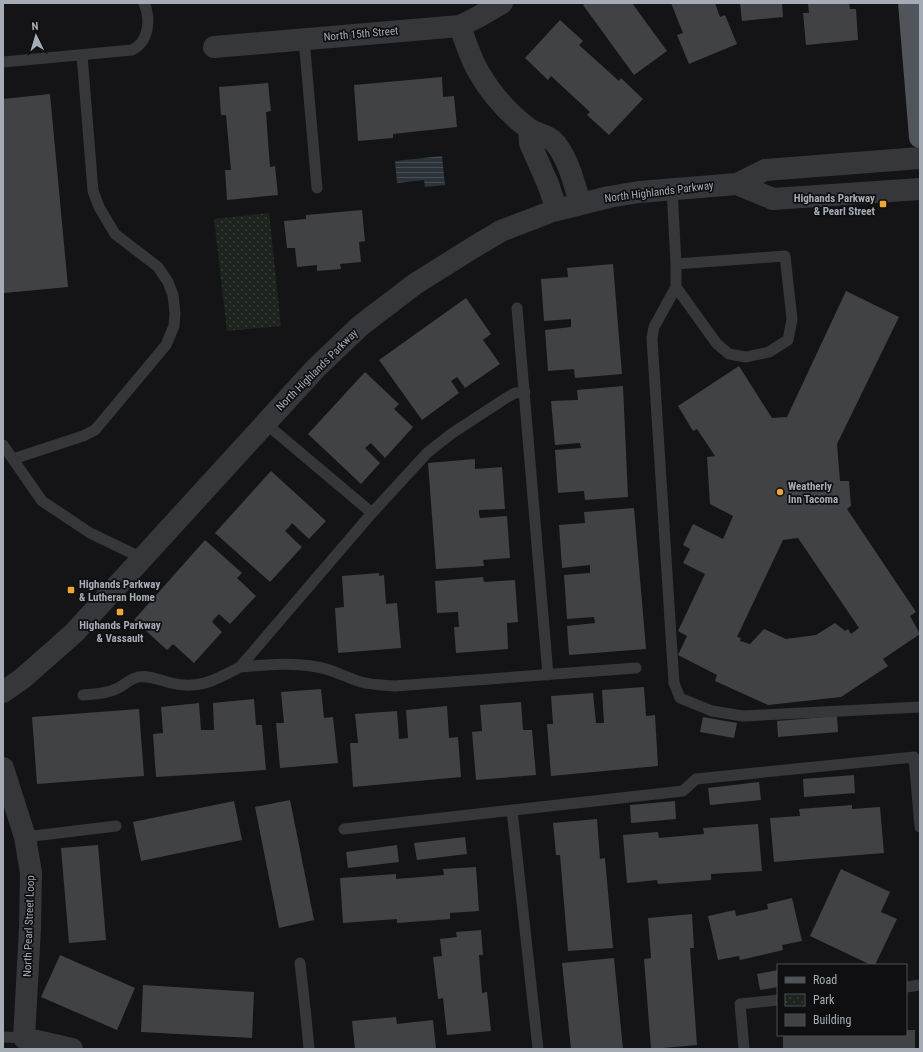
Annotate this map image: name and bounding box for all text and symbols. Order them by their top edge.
north arrow [16,16,56,56]
text: N [31,20,39,33]
street label: North 15th Street [323,24,399,44]
street label: North Highlands Parkway [604,179,715,205]
place label: Highands Parkway & Pearl Street [794,192,876,218]
marker: Highands Parkway & Pearl Street [878,199,888,209]
street label: North Highlands Parkway [274,326,361,413]
place label: Weatherly Inn Tacoma [788,480,838,506]
marker: Weatherly Inn Tacoma [775,487,785,497]
place label: Highands Parkway & Lutheran Home [79,578,160,604]
marker: Highands Parkway & Lutheran Home [66,585,76,595]
marker: Highands Parkway & Vassault [115,607,125,617]
place label: Highands Parkway & Vassault [79,619,161,645]
street label: North Pearl Street Loop [21,875,37,977]
legend [777,964,907,1036]
text: Road [813,973,837,987]
text: Park [813,993,835,1007]
text: Building [813,1013,851,1027]

